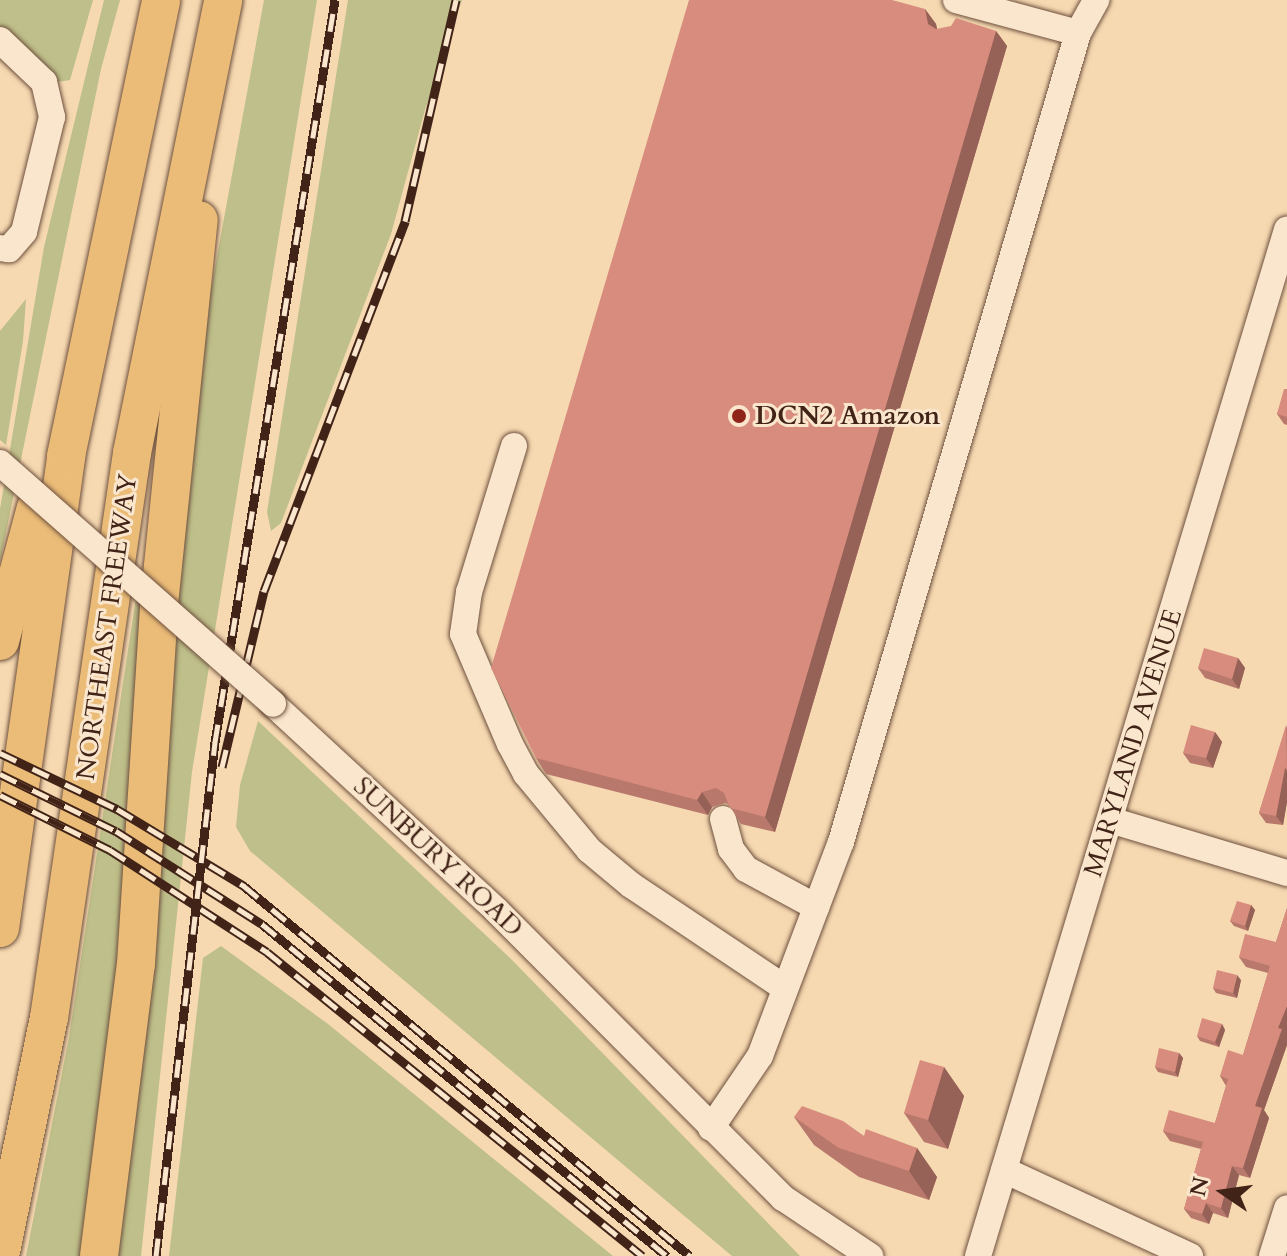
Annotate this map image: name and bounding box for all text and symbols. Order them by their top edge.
place label: DCN2 Amazon [755,400,940,432]
marker: DCN2 Amazon [730,407,748,425]
street label: NORTHEAST FREEWAY [70,472,144,782]
street label: MARYLAND AVENUE [1077,606,1189,880]
street label: SUNBURY ROAD [347,771,529,943]
north arrow [1183,1152,1263,1232]
text: N [1183,1174,1216,1199]

